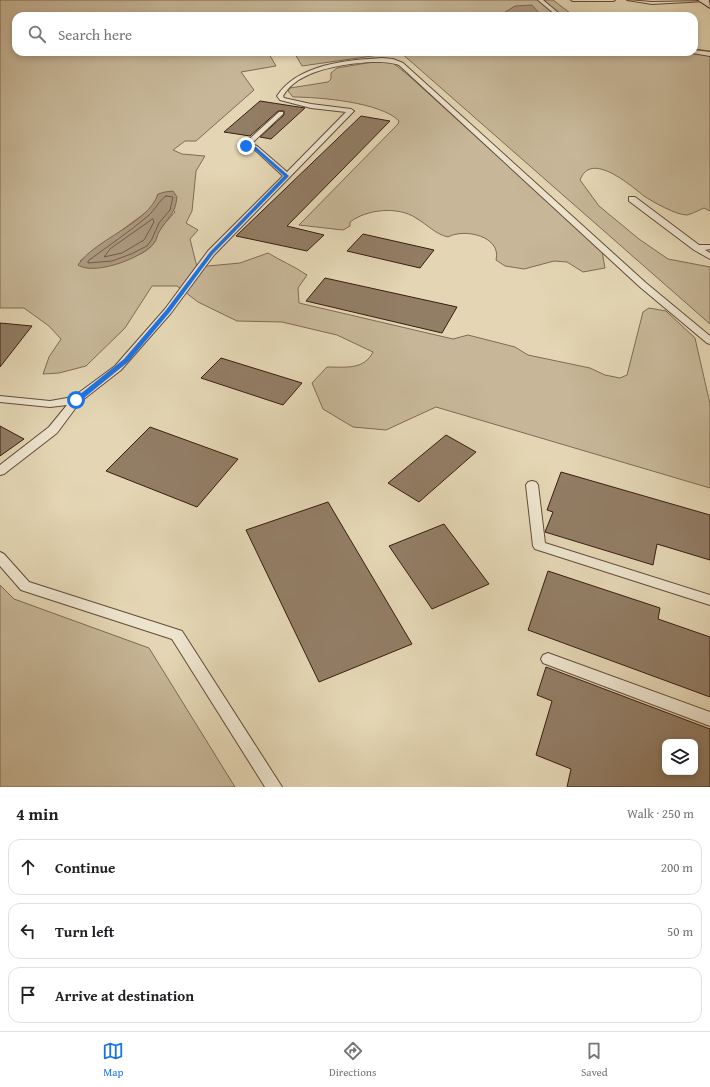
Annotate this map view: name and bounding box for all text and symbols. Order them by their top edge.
search box [12,12,698,56]
icon: search [26,23,48,45]
text: Search here [58,24,132,45]
route end [237,137,255,155]
route start [67,391,85,409]
map controls [662,739,698,775]
button: layers [662,739,698,775]
text: 4 min [16,801,58,826]
text: Walk · 250 m [627,804,694,823]
icon: ahead [17,856,39,878]
text: Continue [55,857,116,878]
text: 200 m [661,858,693,877]
icon: left [17,920,39,942]
text: Turn left [55,921,114,942]
text: 50 m [667,922,693,941]
icon: arrive [17,984,39,1006]
text: Arrive at destination [55,985,194,1006]
tab: Map [102,1040,124,1080]
tab: Directions [329,1040,376,1080]
tab: Saved [581,1040,608,1080]

